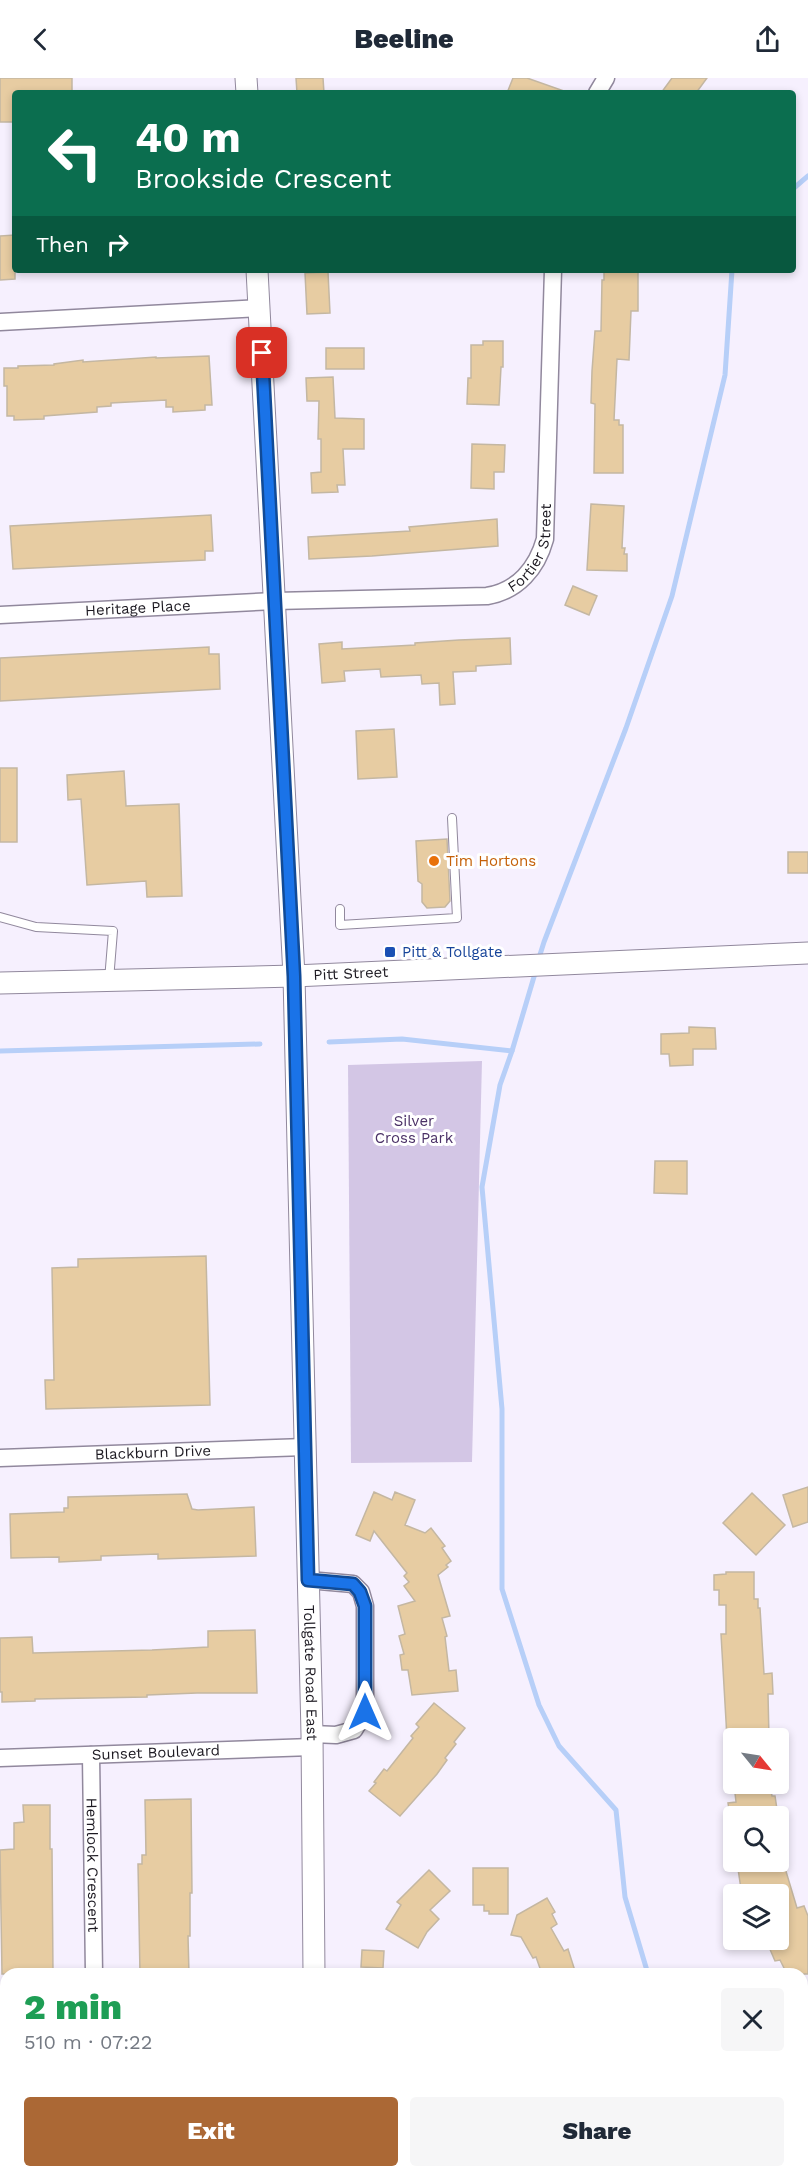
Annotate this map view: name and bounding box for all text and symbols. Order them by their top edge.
icon: back [24,23,57,56]
text: Beeline [354,23,454,55]
icon: share [751,23,784,56]
text: 40 m [135,113,241,162]
icon: left [36,114,114,192]
text: Brookside Crescent [135,163,391,195]
icon: right [101,228,134,261]
text: Then [36,232,89,257]
pin [236,327,287,378]
icon: arrive [245,336,278,369]
street label: Fortier Street [504,503,555,596]
street label: Heritage Place [85,596,191,620]
place label: Tim Hortons [446,852,536,870]
marker: Tim Hortons [427,854,441,868]
place label: Pitt & Tollgate [402,943,503,961]
marker: Pitt & Tollgate [383,945,397,959]
street label: Pitt Street [313,963,389,984]
park label: Silver Cross Park [375,1112,454,1147]
street label: Blackburn Drive [94,1441,211,1464]
street label: Tollgate Road East [300,1605,321,1742]
position arrow [333,1680,397,1744]
north arrow [723,1728,789,1794]
map controls [723,1728,789,1950]
street label: Sunset Boulevard [91,1741,220,1764]
street label: Hemlock Crescent [83,1798,102,1933]
button: search [723,1806,789,1872]
button: layers [723,1884,789,1950]
text: 2 min [24,1986,122,2028]
button: close [721,1988,784,2051]
text: 510 m · 07:22 [24,2030,152,2054]
button: Exit [24,2097,398,2166]
button: Share [410,2097,784,2166]

